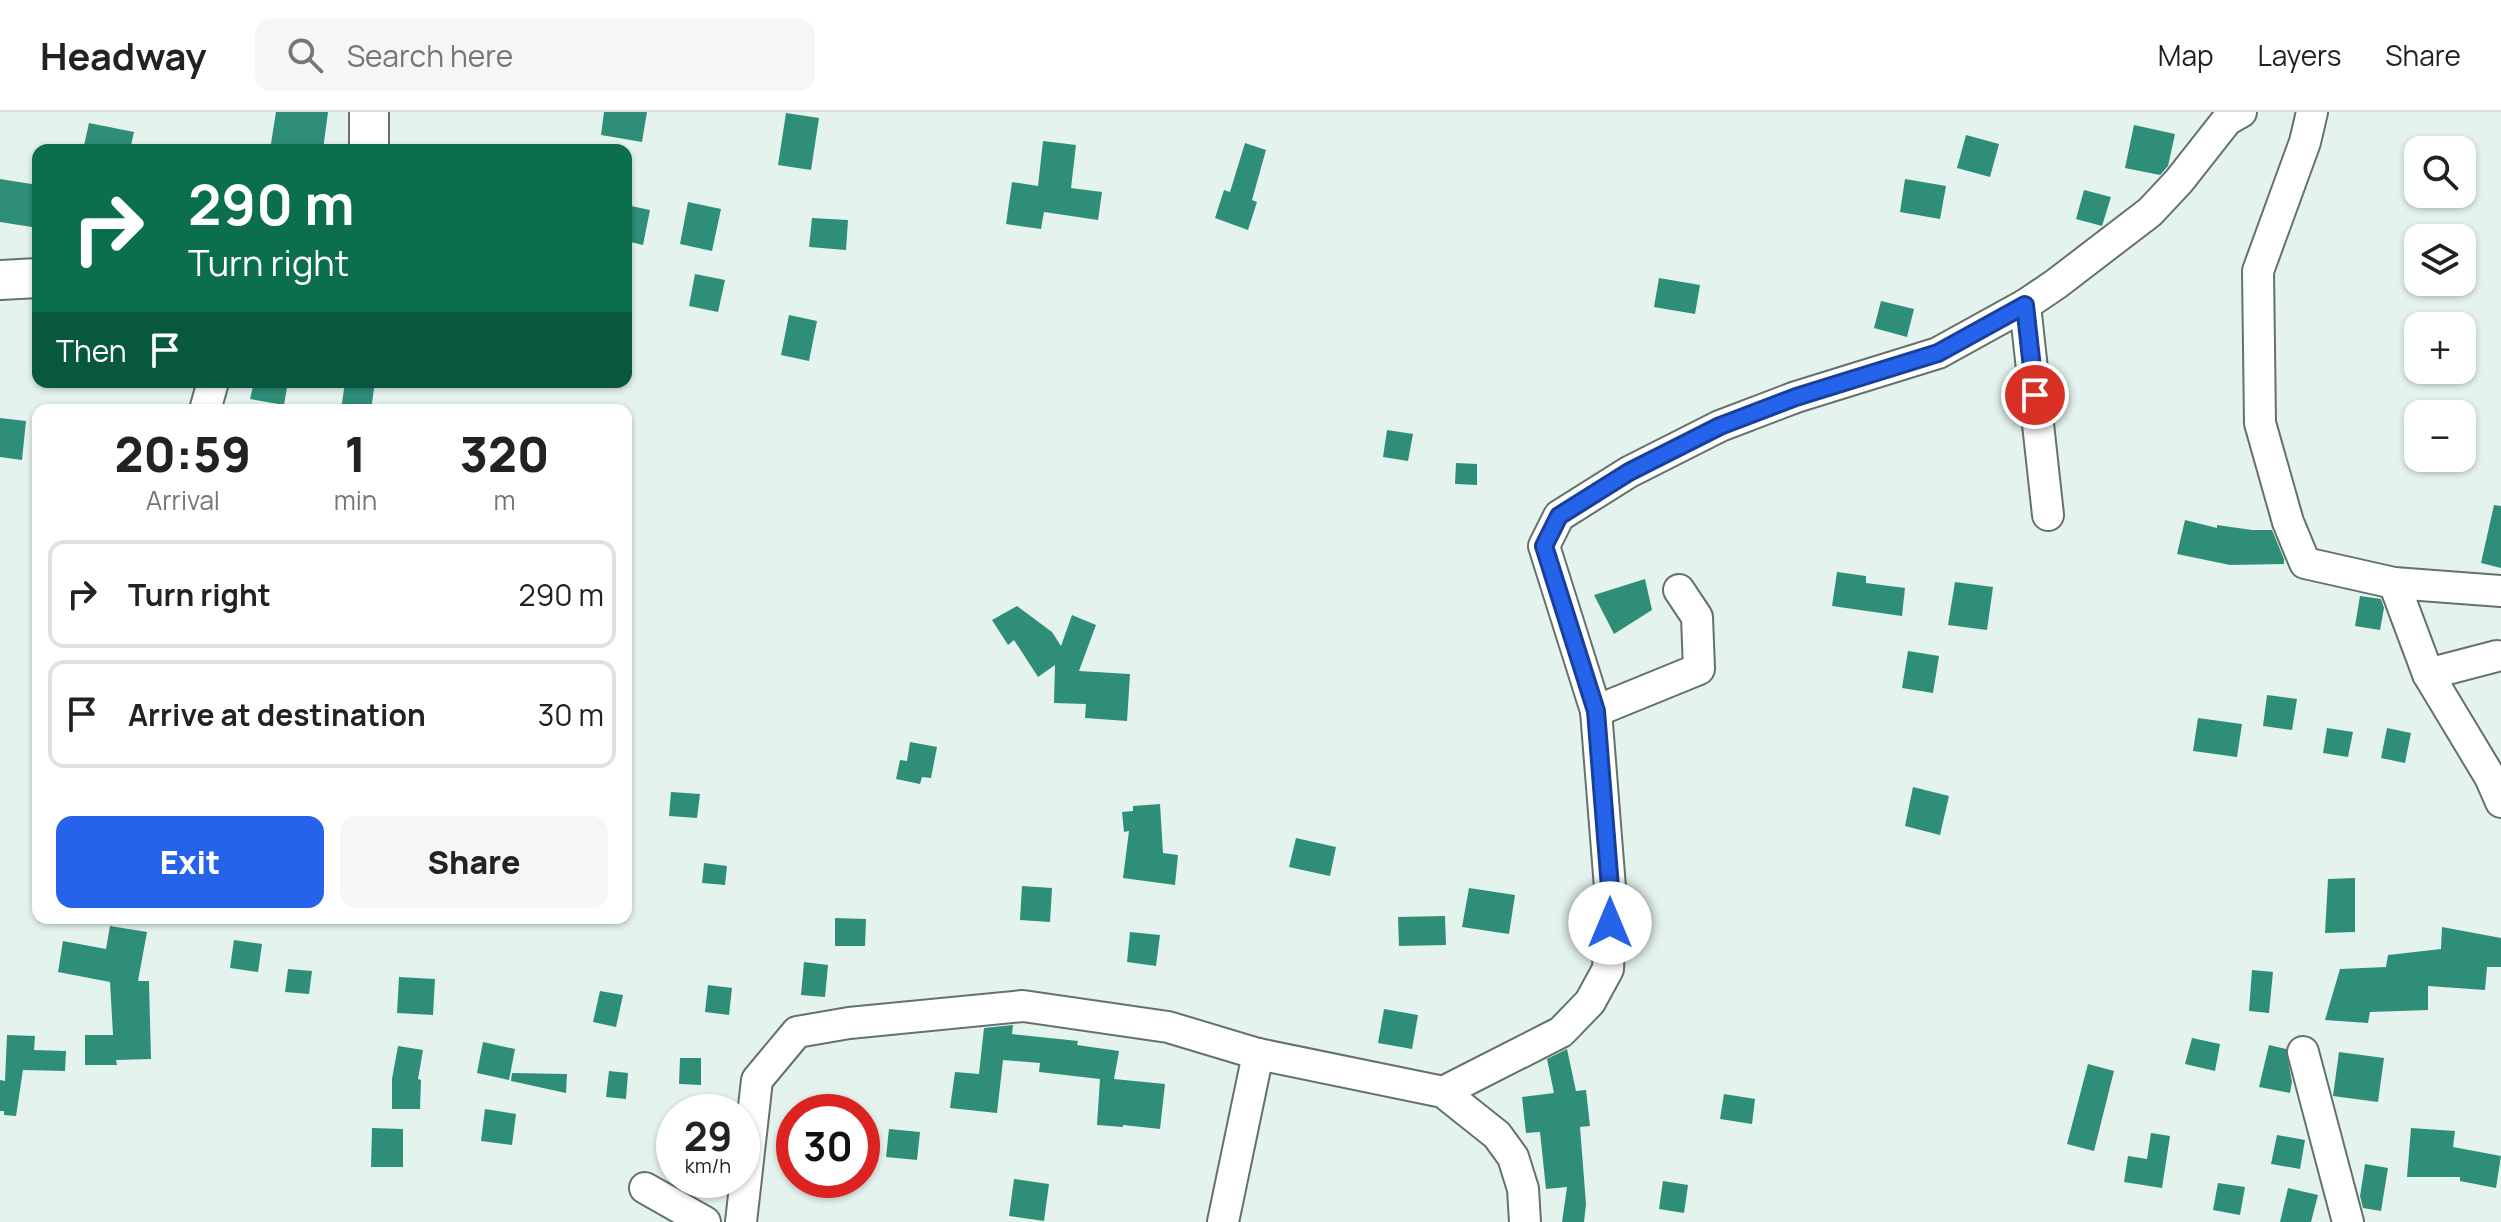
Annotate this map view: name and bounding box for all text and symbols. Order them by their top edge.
search box [255,19,815,91]
text: Headway [40,29,207,81]
icon: search [283,33,327,77]
text: Search here [347,35,513,76]
text: Map [2158,36,2214,74]
text: Layers [2258,36,2341,74]
text: Share [2385,36,2461,74]
map controls [2404,136,2476,472]
button: search [2404,136,2476,208]
text: 290 m [188,165,355,242]
icon: right [56,176,160,280]
button: layers [2404,224,2476,296]
text: Turn right [188,238,349,287]
button: + [2404,312,2476,384]
icon: arrive [143,328,187,372]
text: Then [56,330,127,371]
pin [2001,361,2069,429]
icon: arrive [2013,373,2057,417]
button: − [2404,400,2476,472]
text: 20:59 [115,421,251,486]
text: 1 [345,421,366,486]
text: 320 [460,421,549,486]
text: Arrival [146,482,220,518]
text: min [334,482,377,518]
text: m [494,482,516,518]
icon: right [60,572,104,616]
text: Turn right [128,574,271,615]
text: 290 m [519,574,604,615]
icon: arrive [60,692,104,736]
text: Arrive at destination [128,694,426,735]
text: 30 m [538,694,604,735]
button: Exit [56,816,324,908]
button: Share [340,816,608,908]
position arrow [1568,881,1652,965]
speed limit sign: 30 [776,1094,880,1198]
text: 29 [684,1108,732,1163]
text: km/h [685,1152,731,1179]

